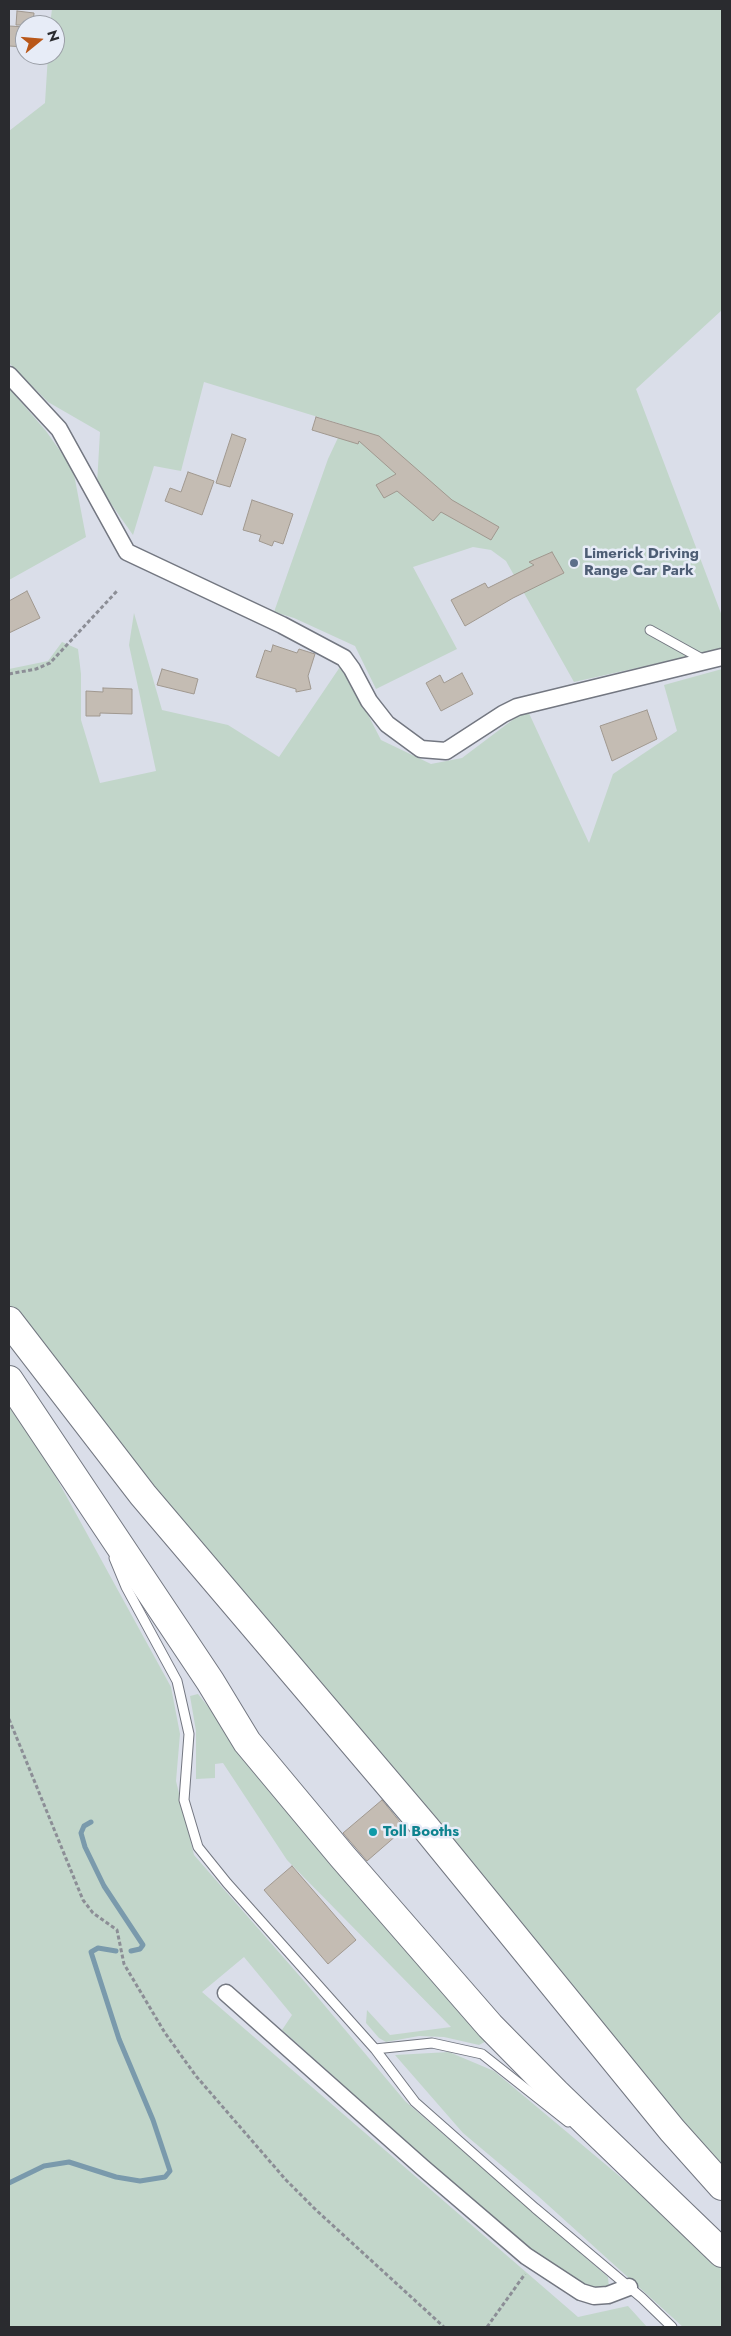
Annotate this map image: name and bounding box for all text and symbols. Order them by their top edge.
north arrow [15,15,65,65]
text: N [42,28,65,44]
place label: Limerick Driving Range Car Park [584,545,699,580]
marker: Limerick Driving Range Car Park [568,557,580,569]
place label: Toll Booths [383,1823,459,1841]
marker: Toll Booths [367,1826,379,1838]

